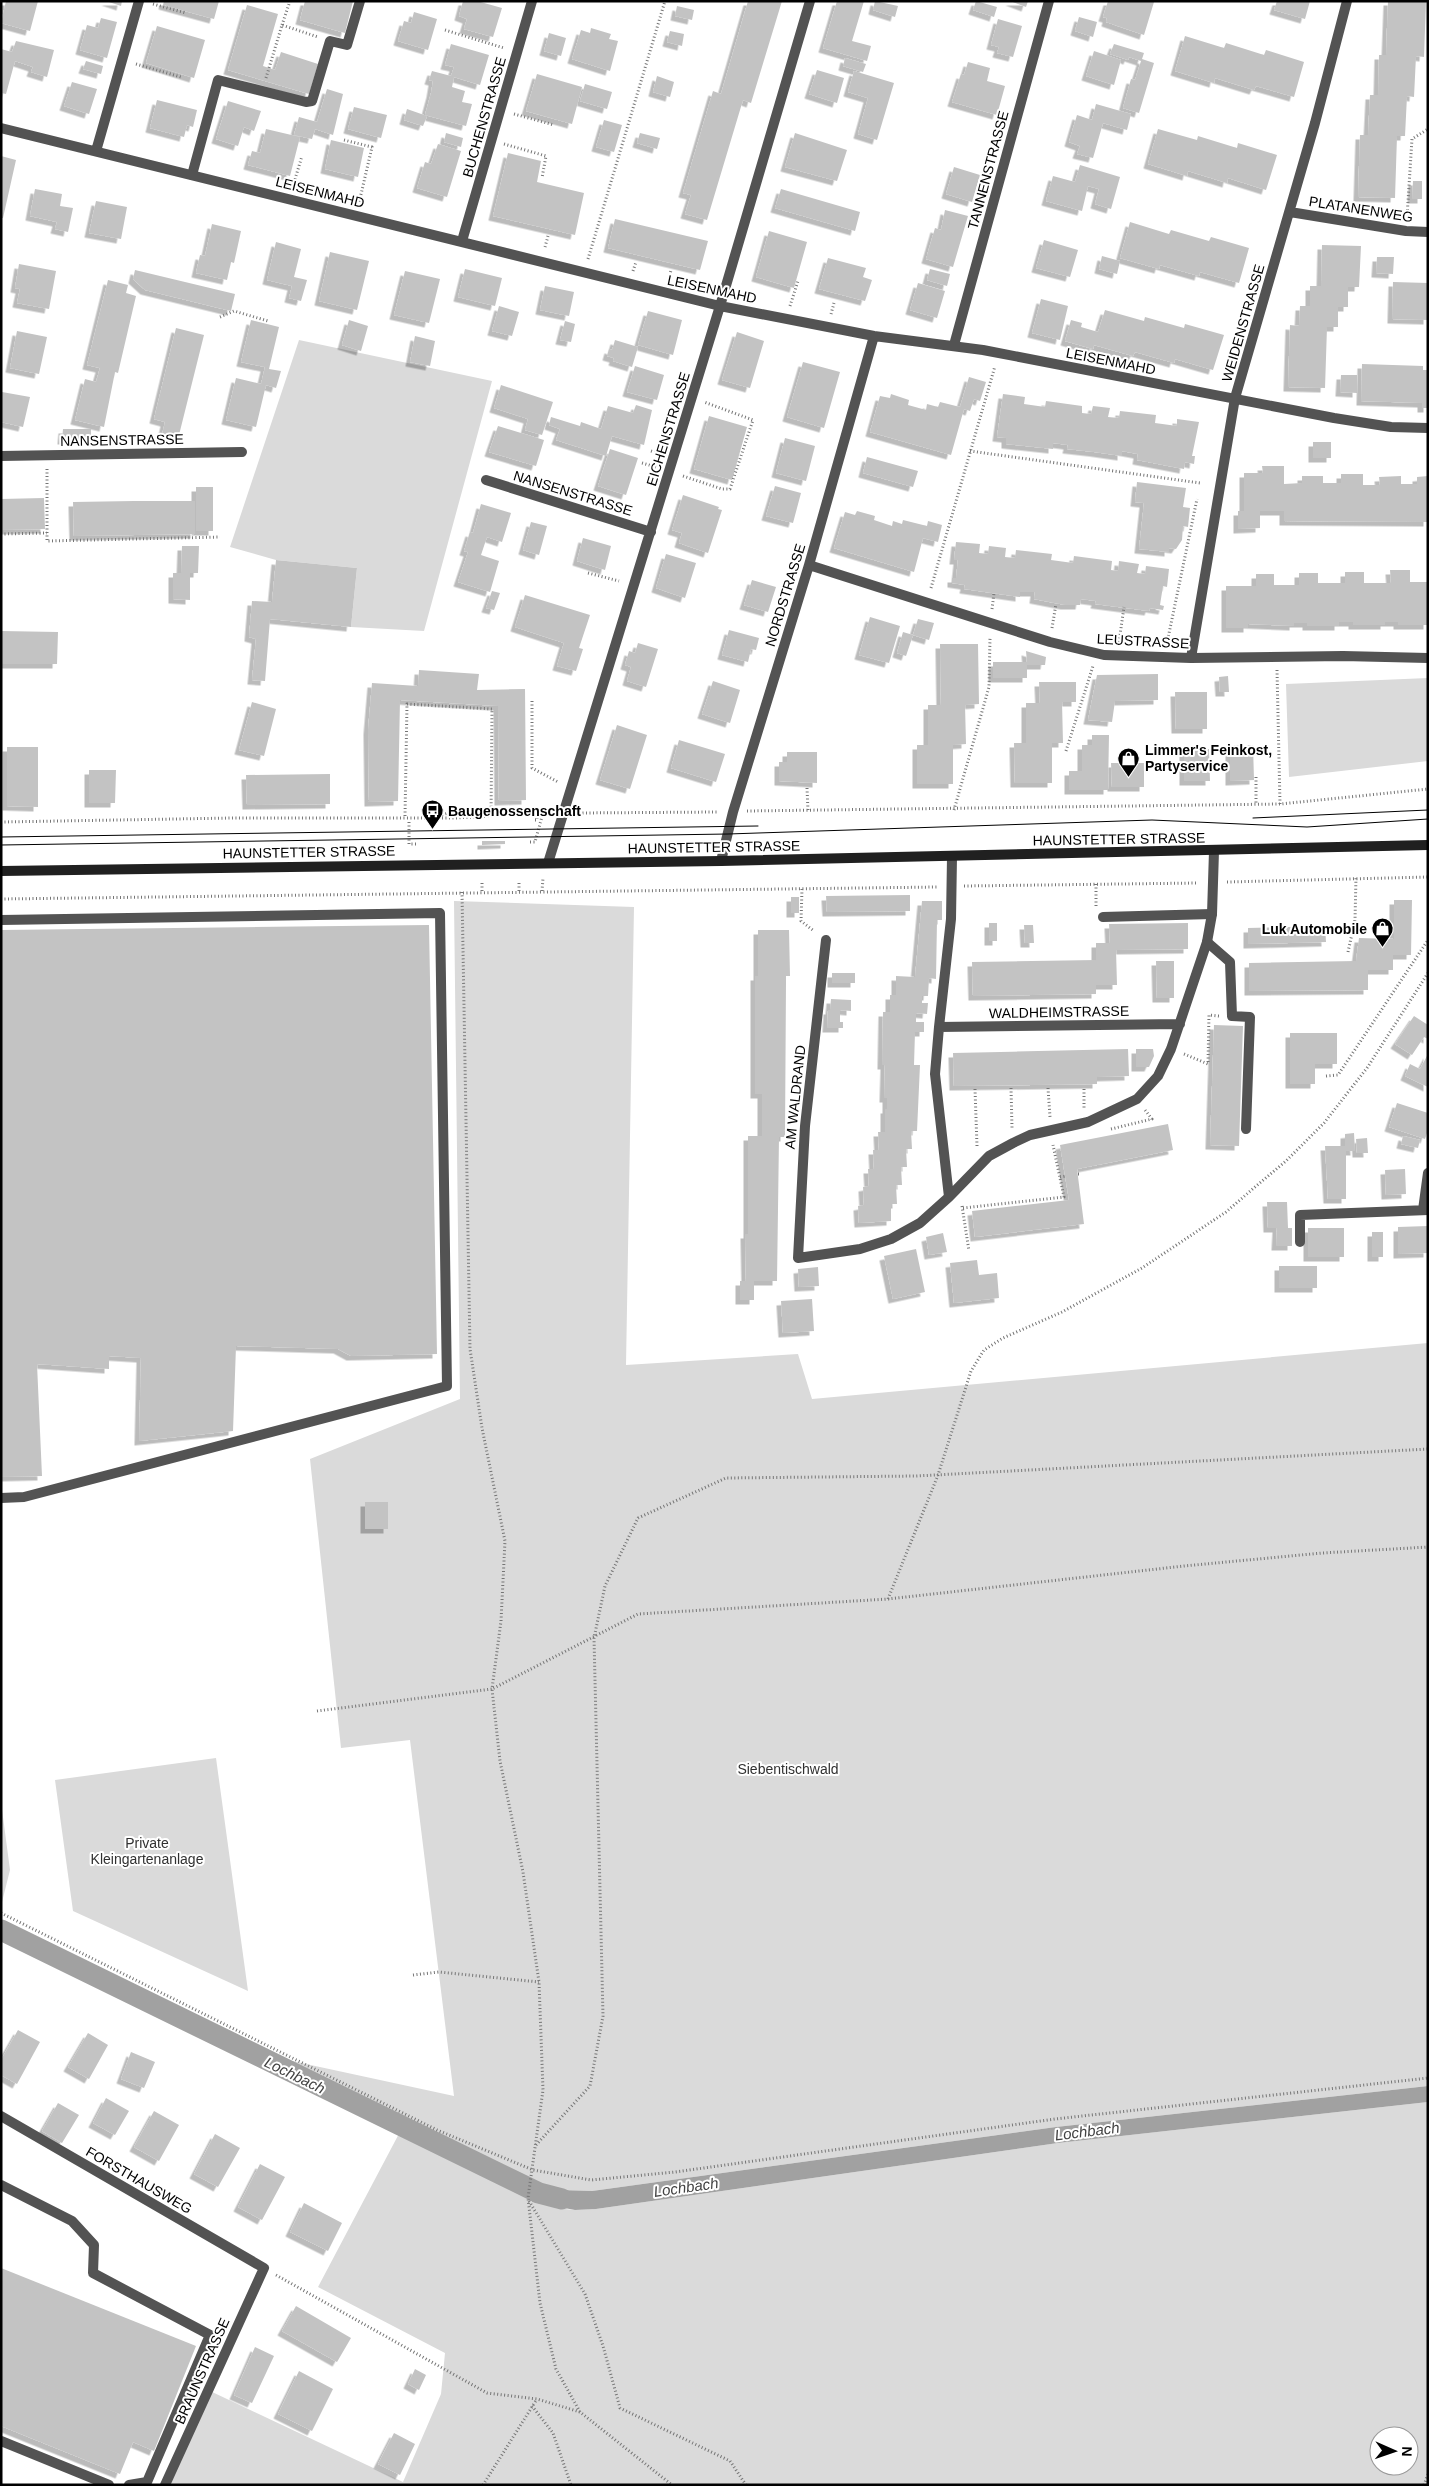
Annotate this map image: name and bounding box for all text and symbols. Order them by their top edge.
street label: BUCHENSTRASSE [459,55,509,179]
street label: TANNENSTRASSE [965,109,1011,231]
street label: LEISENMAHD [274,173,366,211]
street label: PLATANENWEG [1308,193,1414,225]
street label: WEIDENSTRASSE [1219,262,1267,384]
street label: LEISENMAHD [666,272,758,306]
street label: LEISENMAHD [1065,344,1157,378]
street label: EICHENSTRASSE [643,370,693,488]
street label: NANSENSTRASSE [60,431,184,449]
street label: NANSENSTRASSE [512,467,634,519]
street label: NORDSTRASSE [762,542,808,648]
street label: LEUSTRASSE [1096,631,1190,651]
place label: Limmer's Feinkost, Partyservice [1145,742,1272,774]
shop icon: Limmer's Feinkost, Partyservice [1117,746,1141,777]
bus stop icon: Baugenossenschaft [420,799,444,830]
place label: Baugenossenschaft [448,803,581,819]
street label: HAUNSTETTER STRASSE [1033,829,1205,849]
street label: HAUNSTETTER STRASSE [628,837,800,857]
street label: HAUNSTETTER STRASSE [223,842,395,862]
shop icon: Luk Automobile [1371,917,1395,948]
place label: Luk Automobile [1262,921,1367,937]
street label: WALDHEIMSTRASSE [989,1003,1129,1021]
street label: AM WALDRAND [782,1044,808,1150]
park label: Siebentischwald [737,1761,839,1777]
park label: Private Kleingartenanlage [91,1835,204,1867]
water label: Lochbach [262,2053,328,2097]
water label: Lochbach [1054,2119,1120,2143]
street label: FORSTHAUSWEG [83,2143,195,2217]
water label: Lochbach [653,2174,719,2200]
street label: BRAUNSTRASSE [171,2316,233,2426]
north arrow [1369,2426,1419,2476]
text: N [1399,2446,1415,2457]

